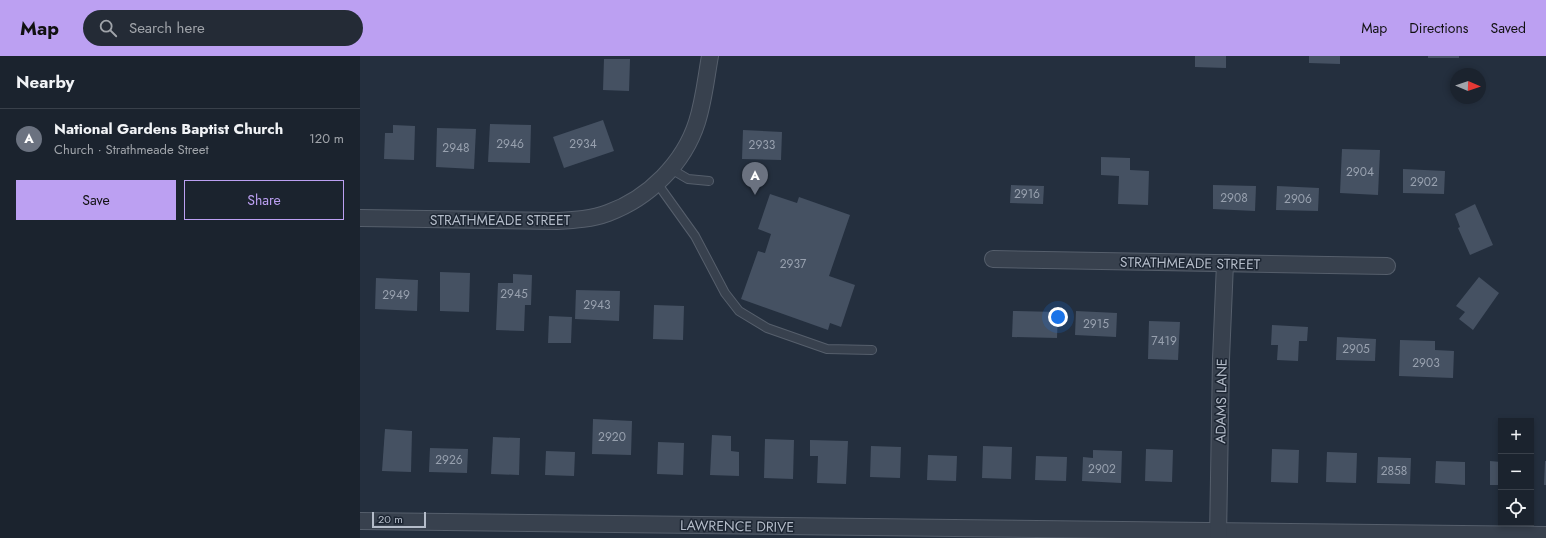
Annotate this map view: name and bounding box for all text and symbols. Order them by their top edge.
search box [83,10,363,46]
text: Map [20,15,59,42]
icon: search [97,17,119,39]
text: Search here [129,17,205,39]
text: Map [1361,18,1387,38]
text: Directions [1409,18,1469,38]
text: Saved [1491,18,1526,38]
north arrow [1450,68,1486,104]
text: Nearby [16,70,74,94]
text: National Gardens Baptist Church [54,118,283,140]
text: A [24,129,34,148]
text: 120 m [309,129,344,148]
house number: 2946 [496,135,524,153]
house number: 2934 [569,135,597,153]
house number: 2933 [749,136,776,154]
house number: 2948 [442,139,470,157]
text: Church · Strathmeade Street [54,140,209,159]
pin: A [742,162,768,195]
house number: 2904 [1346,163,1374,181]
house number: 2902 [1410,173,1438,191]
button: Save [16,180,176,220]
button: Share [184,180,344,220]
house number: 2916 [1014,185,1040,203]
house number: 2908 [1220,189,1248,207]
house number: 2906 [1284,190,1312,208]
street label: STRATHMEADE STREET [430,210,571,230]
street label: STRATHMEADE STREET [1120,252,1261,274]
house number: 2937 [780,255,807,273]
house number: 2945 [500,285,528,303]
house number: 2949 [382,286,410,304]
house number: 2943 [583,296,611,314]
your location [1048,307,1068,327]
house number: 2915 [1083,315,1109,333]
house number: 7419 [1151,332,1177,350]
house number: 2905 [1342,340,1370,358]
house number: 2903 [1412,354,1440,372]
street label: ADAMS LANE [1210,358,1232,444]
map controls [1498,418,1534,526]
button: + [1498,418,1534,454]
house number: 2920 [598,428,626,446]
house number: 2926 [435,451,463,469]
button: − [1498,454,1534,490]
house number: 2902 [1088,460,1116,478]
house number: 2858 [1381,462,1407,480]
button: locate [1498,490,1534,526]
scale bar [372,510,426,529]
text: 20 m [378,511,403,527]
street label: LAWRENCE DRIVE [680,515,794,537]

